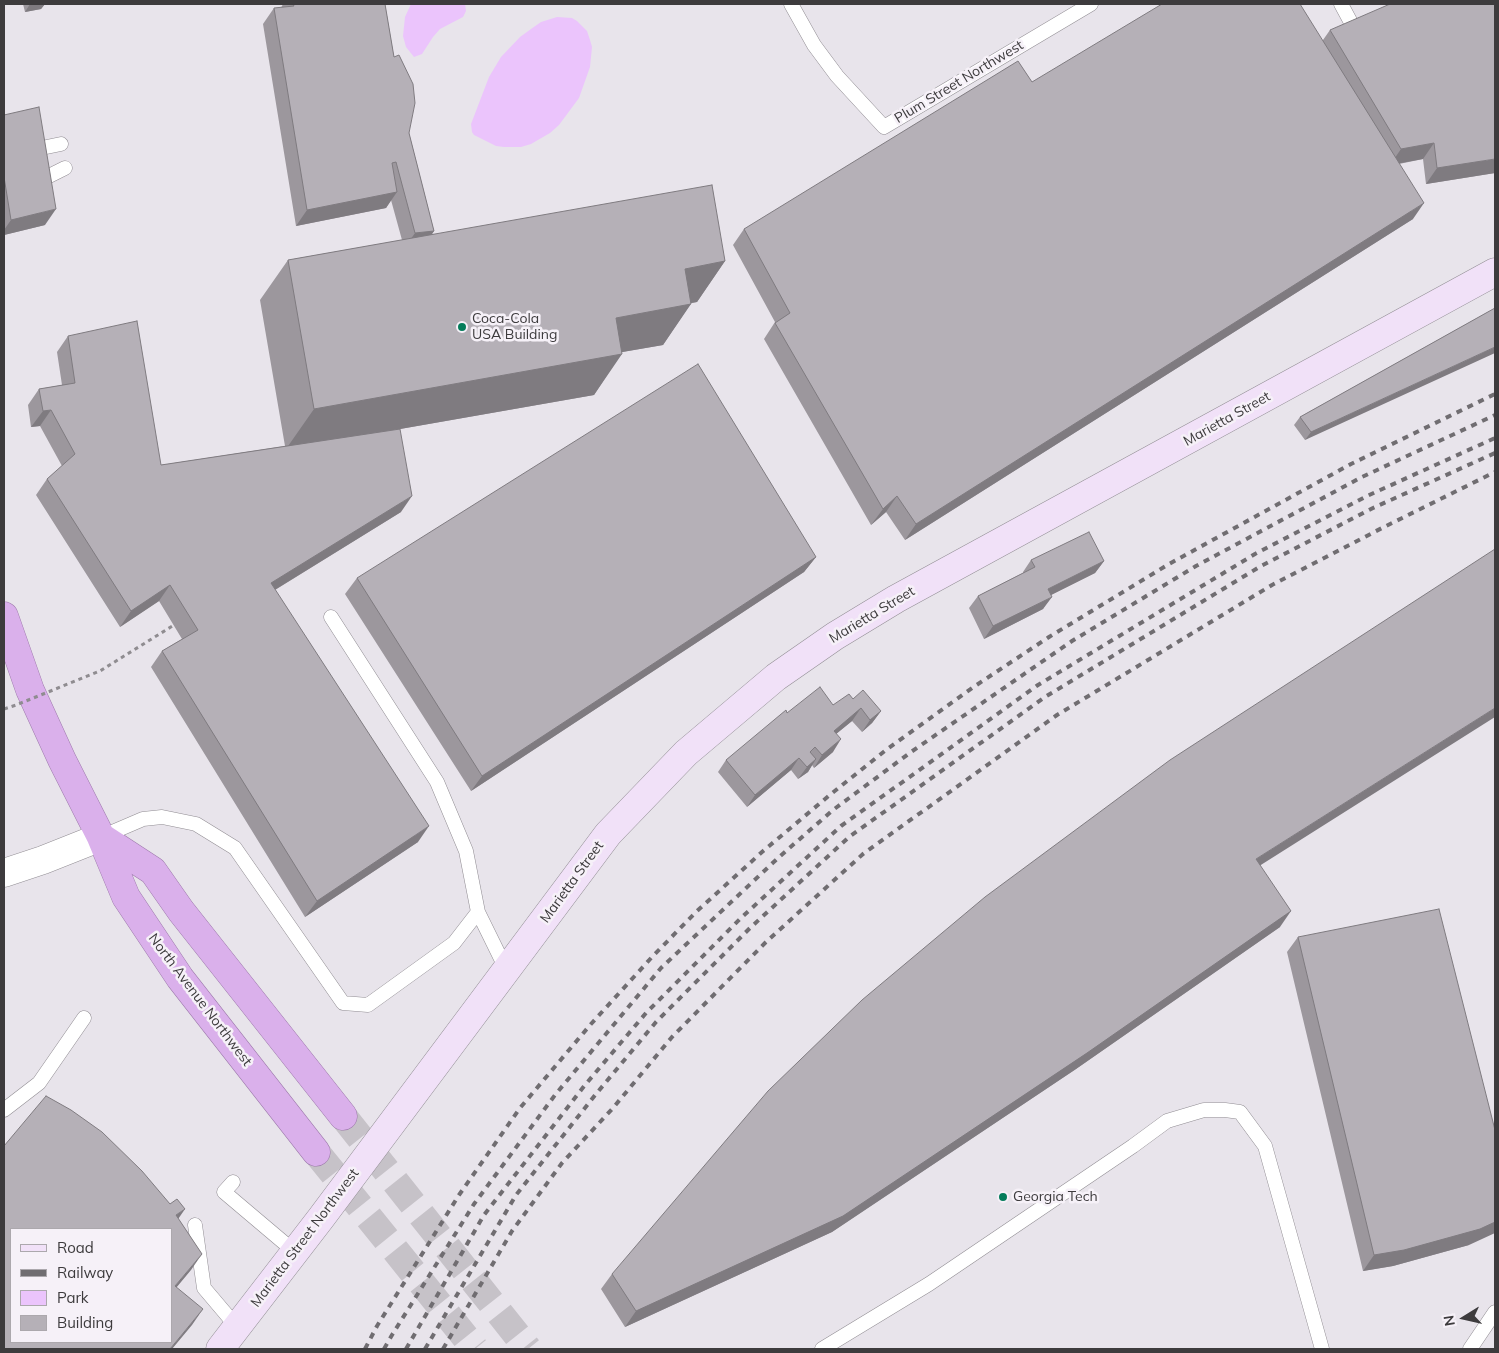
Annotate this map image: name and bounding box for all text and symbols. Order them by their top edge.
street label: Plum Street Northwest [892,37,1026,127]
place label: Coca-Cola USA Building [472,311,558,344]
marker: Coca-Cola USA Building [456,321,468,333]
street label: Marietta Street [1181,388,1273,450]
street label: Marietta Street [826,583,918,647]
street label: Marietta Street [537,838,607,926]
street label: North Avenue Northwest [145,930,255,1070]
street label: Marietta Street Northwest [247,1166,363,1310]
place label: Georgia Tech [1013,1189,1098,1205]
marker: Georgia Tech [997,1191,1009,1203]
legend [10,1228,172,1343]
text: Road [57,1238,94,1257]
text: Railway [57,1263,113,1282]
text: Park [57,1288,89,1307]
north arrow [1439,1293,1489,1343]
text: Building [57,1313,113,1332]
text: N [1439,1314,1459,1327]

